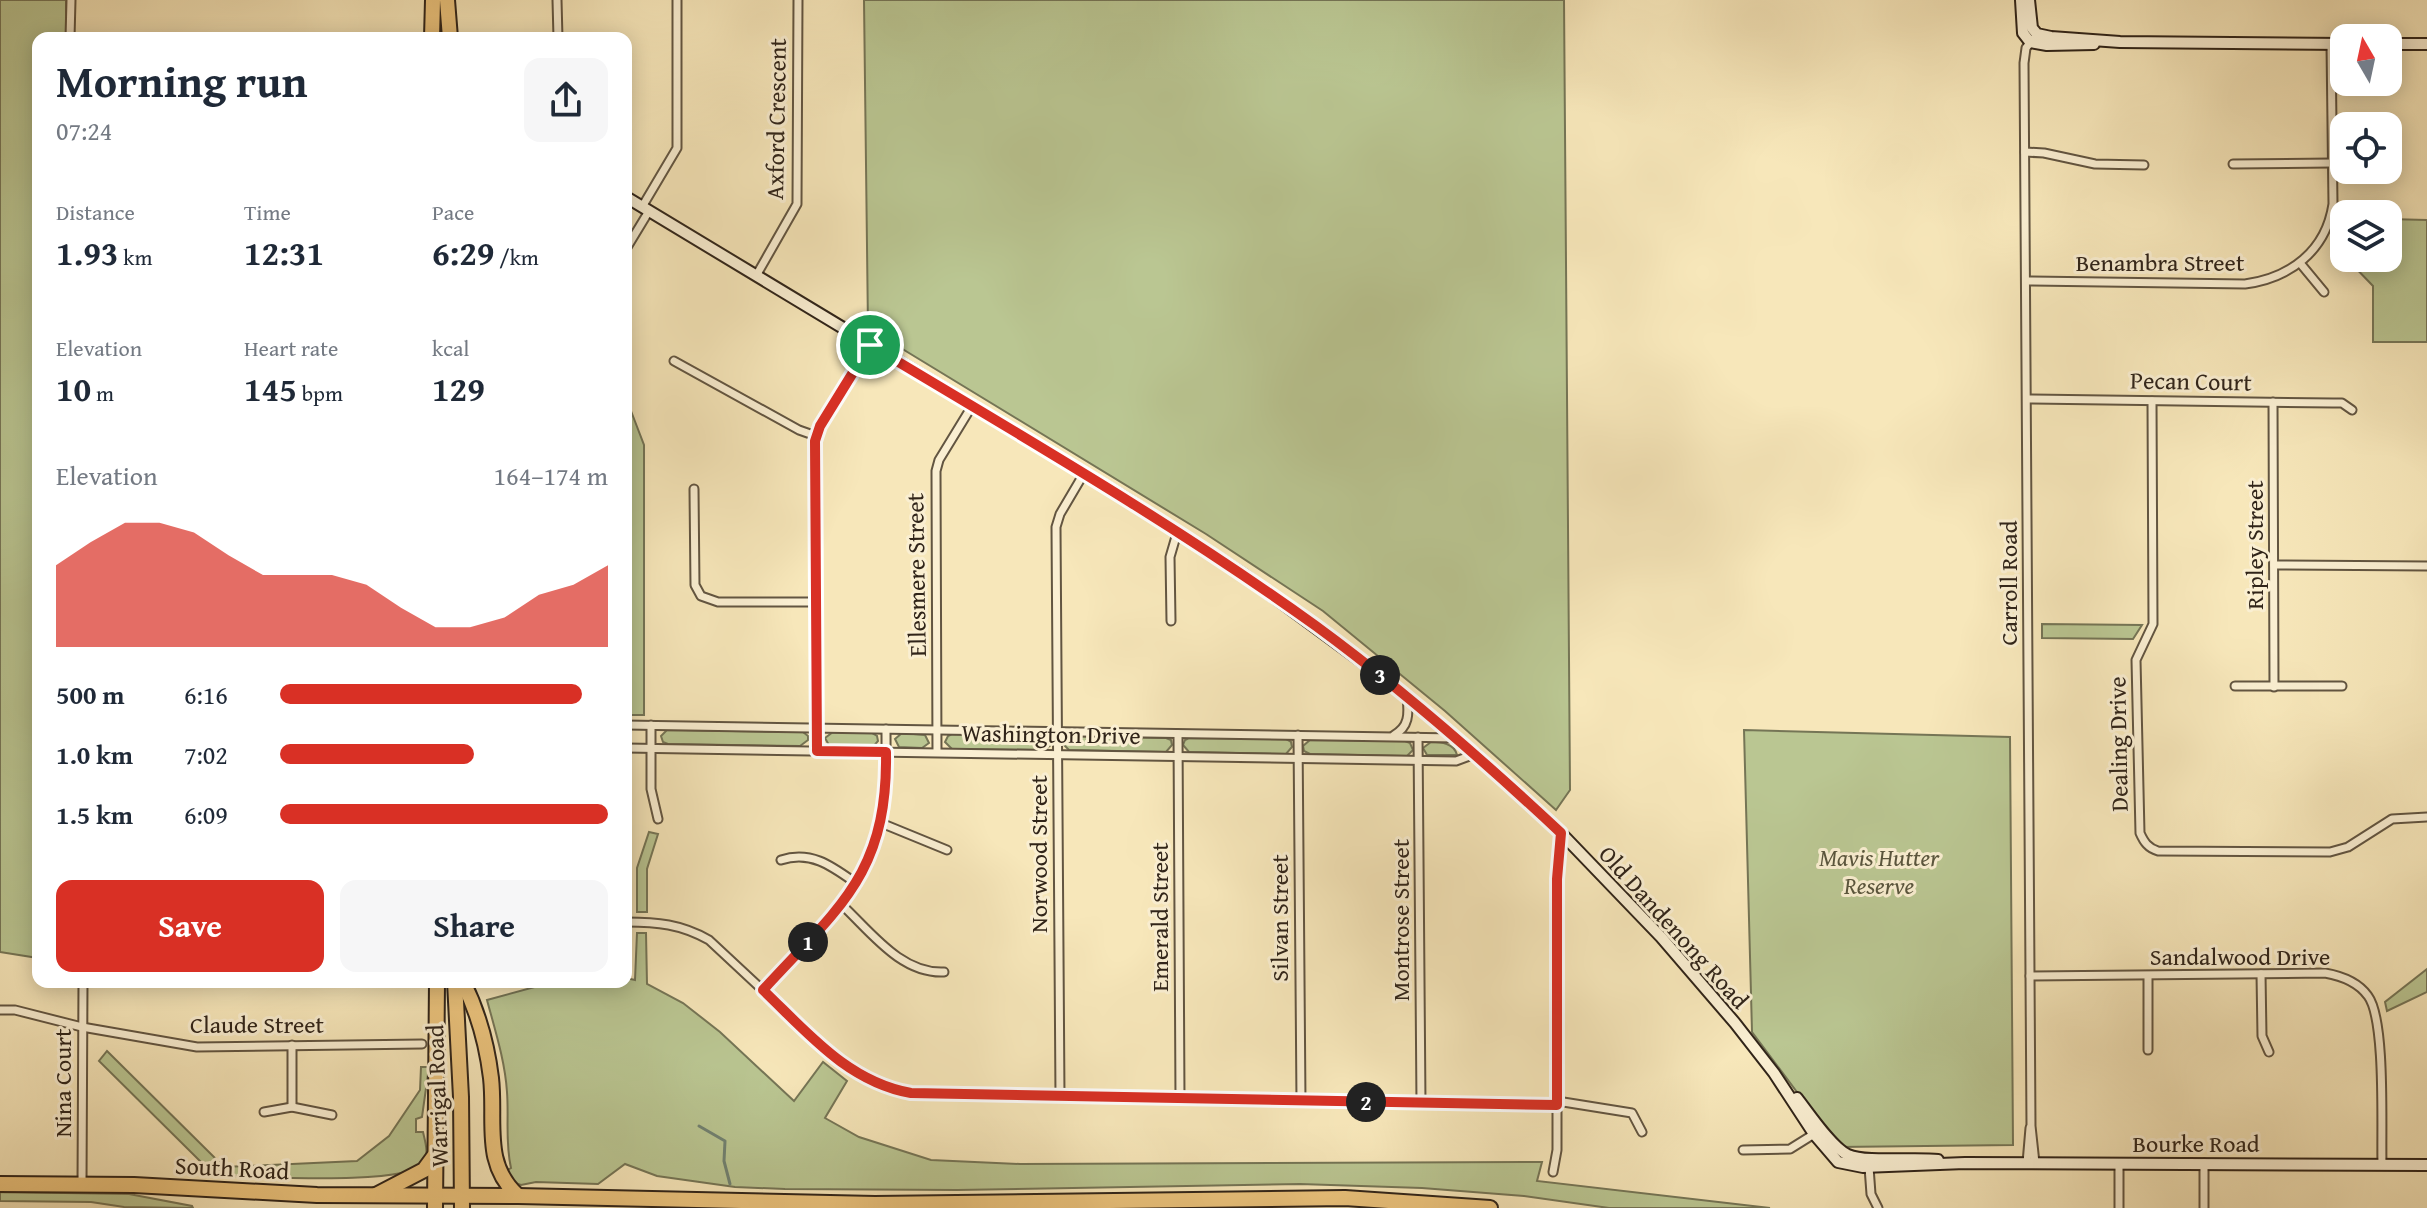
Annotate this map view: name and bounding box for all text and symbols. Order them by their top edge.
north arrow [2330,24,2402,96]
map controls [2330,24,2402,272]
street label: Axford Crescent [757,37,795,200]
text: Morning run [56,49,307,113]
button: share [524,58,608,142]
text: 07:24 [56,111,112,150]
button: locate [2330,112,2402,184]
text: Distance [56,196,135,228]
text: Time [244,196,291,228]
text: Pace [432,196,474,228]
button: layers [2330,200,2402,272]
text: 1.93 [56,228,118,277]
text: 12:31 [244,228,324,277]
text: 6:29 [432,228,494,277]
text: km [118,241,152,273]
text: /km [494,241,539,273]
street label: Benambra Street [2076,245,2245,280]
pin [836,311,904,379]
icon: arrive [848,323,892,367]
text: Elevation [56,332,142,364]
text: Heart rate [244,332,338,364]
text: kcal [432,332,470,364]
street label: Pecan Court [2130,362,2253,400]
text: 10 [56,364,91,413]
text: 145 [244,364,297,413]
text: 129 [432,364,485,413]
text: m [91,377,114,409]
text: bpm [297,377,343,409]
text: Elevation [56,456,158,495]
text: 164–174 m [494,456,608,495]
street label: Ripley Street [2237,480,2272,610]
street label: Ellesmere Street [897,492,935,657]
street label: Carroll Road [1991,520,2026,646]
pin: 3 [1360,655,1400,695]
text: 3 [1374,659,1386,691]
text: 500 m [56,675,124,714]
text: 6:16 [184,675,228,714]
street label: Dealing Drive [2099,676,2137,812]
street label: Washington Drive [961,715,1141,753]
text: 1.0 km [56,735,133,774]
text: 7:02 [184,735,228,774]
street label: Norwood Street [1021,775,1056,933]
text: 1.5 km [56,795,133,834]
text: 6:09 [184,795,228,834]
street label: Old Dandenong Road [1591,837,1757,1017]
street label: Montrose Street [1383,838,1418,1001]
park label: Mavis Hutter Reserve [1819,840,1940,903]
street label: Emerald Street [1142,842,1177,992]
street label: Silvan Street [1262,854,1297,982]
button: Save [56,880,324,972]
button: Share [340,880,608,972]
pin: 1 [788,922,828,962]
text: 1 [802,926,814,958]
street label: Sandalwood Drive [2150,939,2330,974]
street label: Claude Street [190,1007,325,1042]
street label: Warrigal Road [417,1024,457,1168]
street label: Nina Court [45,1028,80,1138]
pin: 2 [1346,1082,1386,1122]
text: 2 [1360,1086,1372,1118]
street label: Bourke Road [2132,1126,2260,1161]
street label: South Road [174,1148,290,1188]

